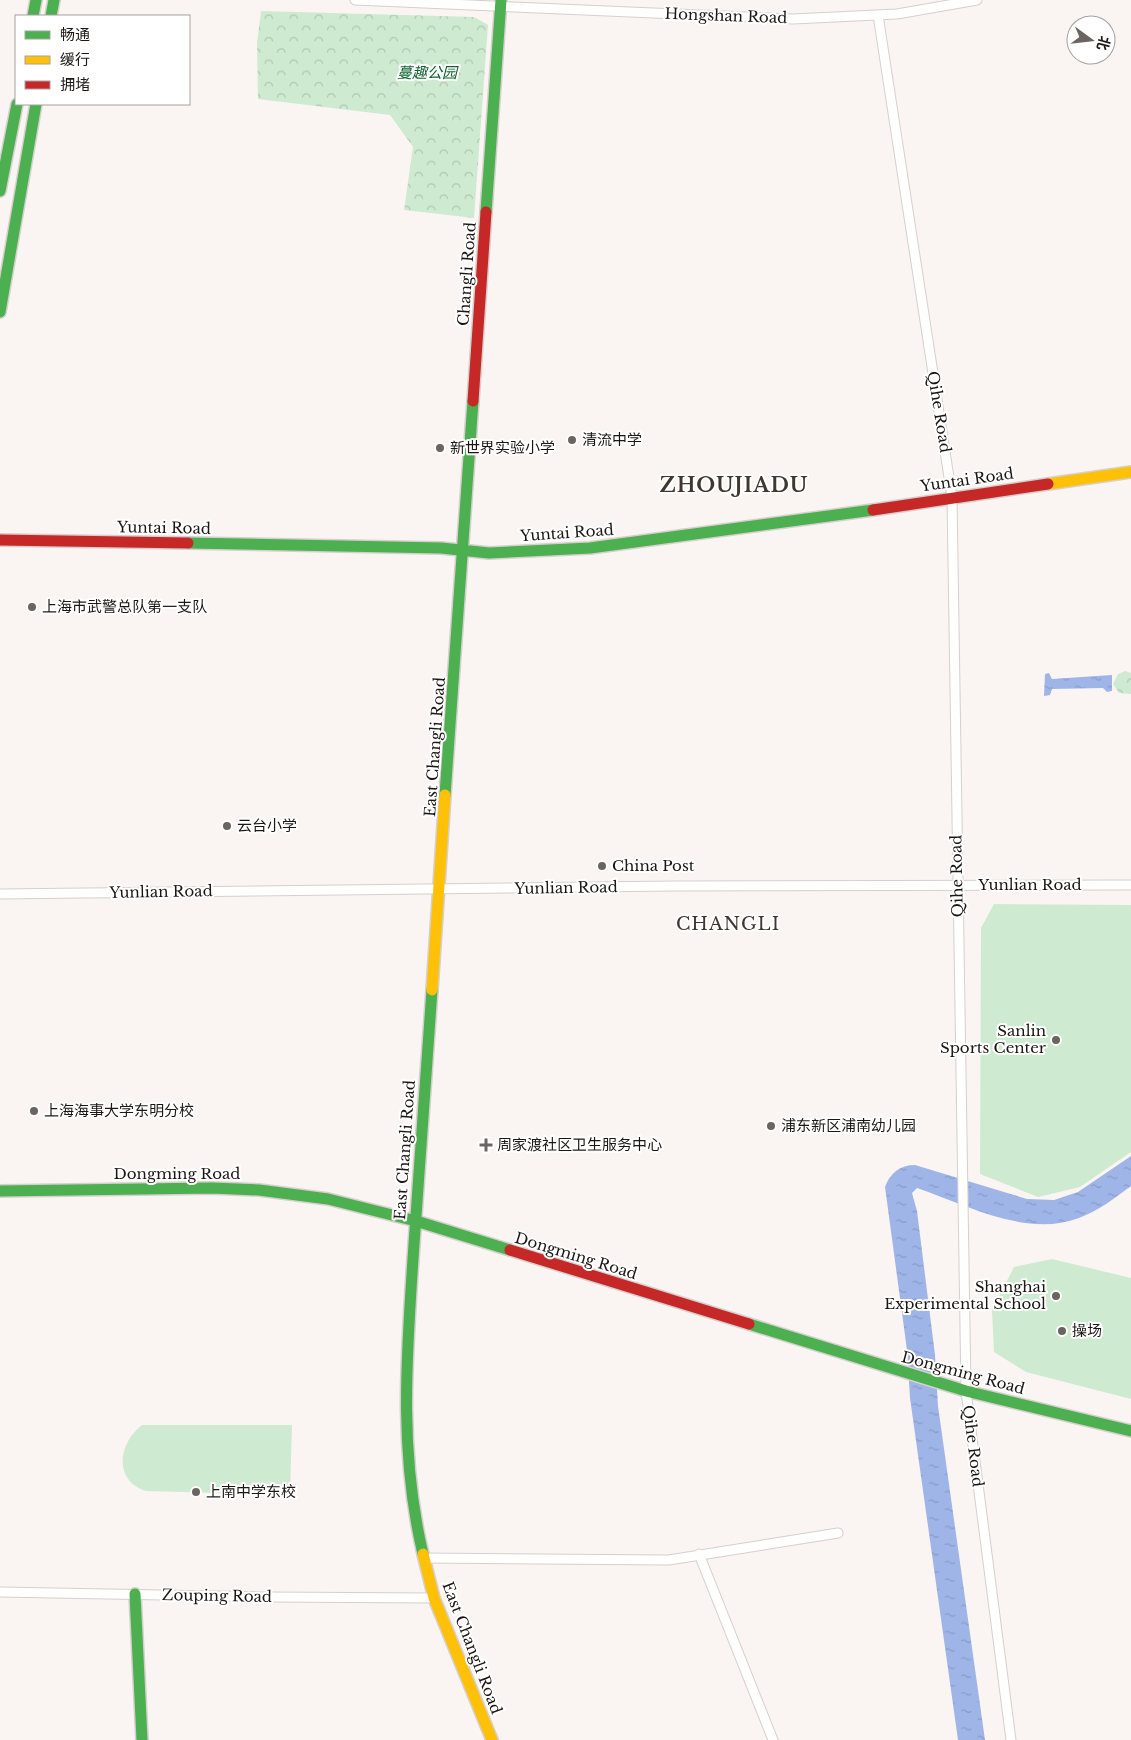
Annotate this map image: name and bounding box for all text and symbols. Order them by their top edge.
street label: Hongshan Road [664,4,788,27]
legend [15,15,190,105]
north arrow [1066,15,1116,65]
text: 畅通 [60,25,90,44]
text: 北 [1093,34,1114,52]
text: 缓行 [60,50,90,69]
park label: 蔓趣公园 [397,63,459,82]
text: 拥堵 [60,75,90,94]
street label: Changli Road [453,221,480,327]
street label: Qihe Road [924,370,955,454]
place label: 清流中学 [582,430,642,449]
marker: 清流中学 [566,434,578,446]
place label: 新世界实验小学 [450,438,555,457]
marker: 新世界实验小学 [434,442,446,454]
street label: Yuntai Road [918,464,1015,496]
district label: ZHOUJIADU [660,473,808,497]
street label: Yuntai Road [116,517,211,538]
street label: Yuntai Road [518,520,614,545]
place label: 上海市武警总队第一支队 [42,597,207,616]
marker: 上海市武警总队第一支队 [26,601,38,613]
street label: East Changli Road [420,676,449,818]
place label: 云台小学 [237,816,297,835]
marker: 云台小学 [221,820,233,832]
street label: Qihe Road [946,835,967,917]
place label: China Post [612,856,695,875]
marker: China Post [596,860,608,872]
street label: Yunlian Road [977,875,1082,894]
street label: Yunlian Road [513,877,618,898]
street label: Yunlian Road [108,881,213,902]
district label: CHANGLI [676,913,780,935]
place label: Sanlin Sports Center [940,1021,1047,1057]
marker: Sanlin Sports Center [1050,1034,1062,1046]
street label: East Changli Road [390,1079,419,1221]
place label: 上海海事大学东明分校 [44,1101,194,1120]
marker: 上海海事大学东明分校 [28,1105,40,1117]
place label: 浦东新区浦南幼儿园 [781,1116,916,1135]
marker: 浦东新区浦南幼儿园 [765,1120,777,1132]
place label: 周家渡社区卫生服务中心 [497,1135,662,1154]
marker: 周家渡社区卫生服务中心 [479,1138,493,1152]
street label: Dongming Road [114,1164,240,1183]
street label: Dongming Road [513,1228,640,1283]
place label: Shanghai Experimental School [884,1277,1046,1313]
marker: Shanghai Experimental School [1050,1290,1062,1302]
place label: 操场 [1072,1321,1102,1340]
marker: 操场 [1056,1325,1068,1337]
street label: Dongming Road [899,1347,1027,1398]
street label: Qihe Road [959,1404,988,1488]
place label: 上南中学东校 [206,1482,296,1501]
marker: 上南中学东校 [190,1486,202,1498]
street label: East Changli Road [438,1579,506,1717]
street label: Zouping Road [162,1585,272,1606]

